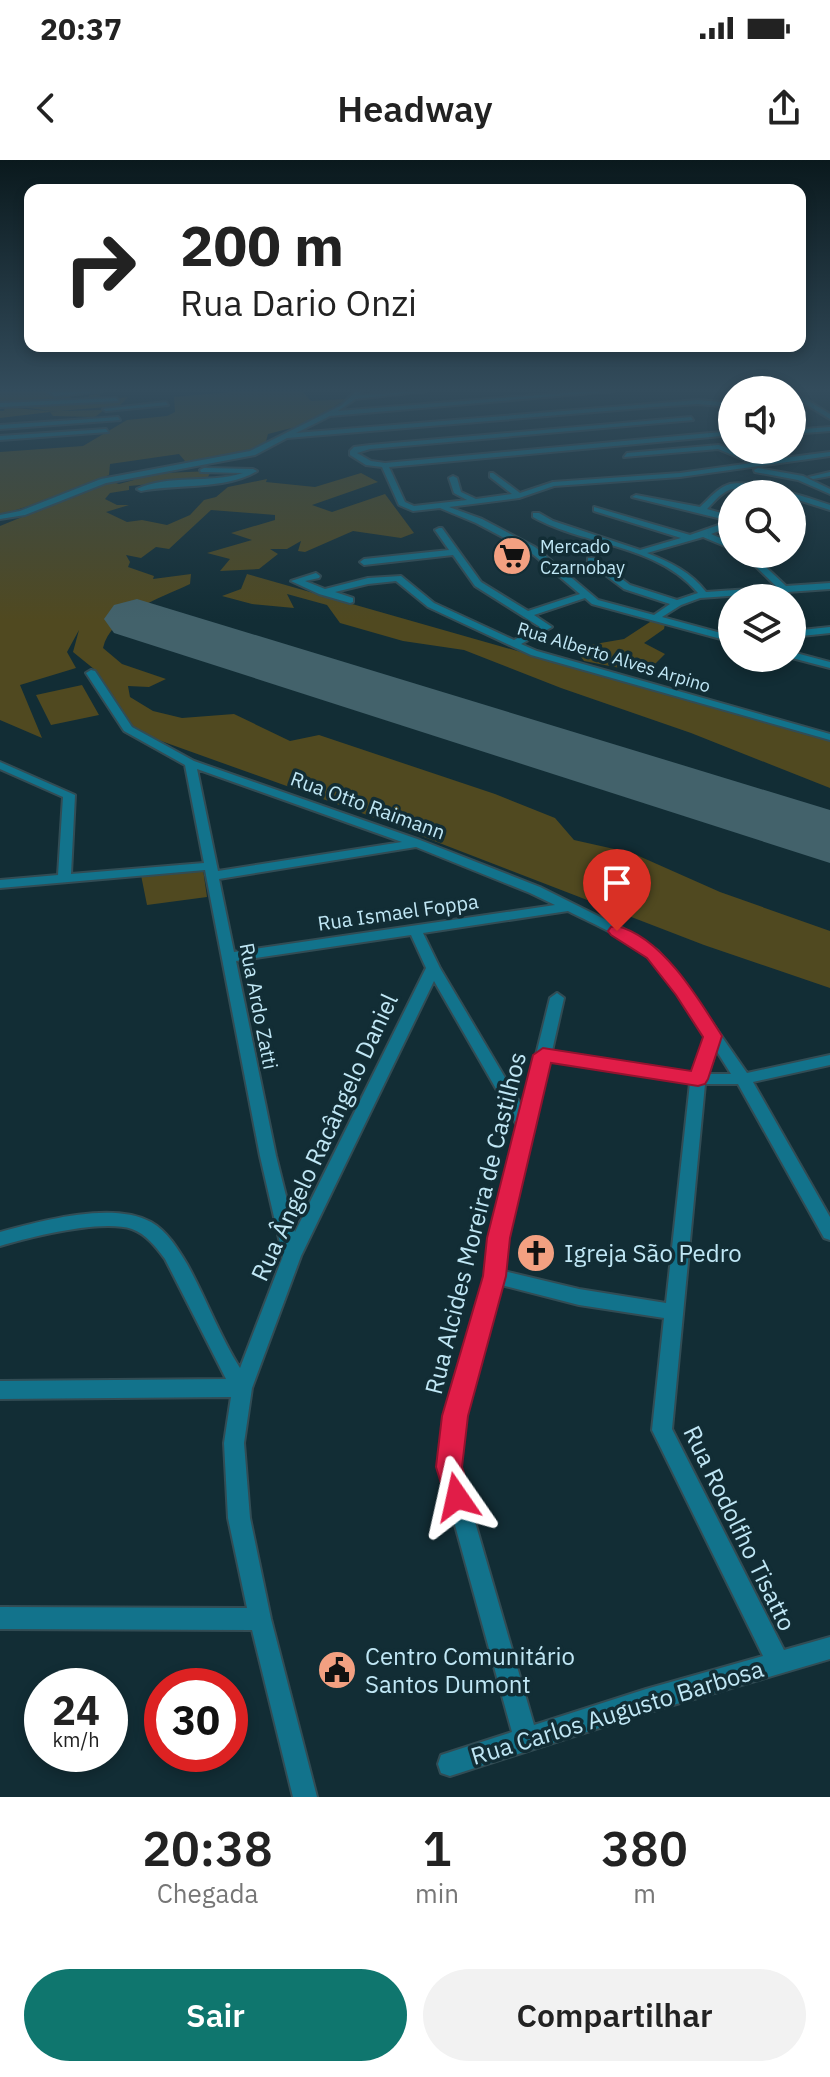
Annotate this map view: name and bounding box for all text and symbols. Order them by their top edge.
text: 20:37 [40,9,122,48]
text: Headway [337,85,493,132]
icon: back [24,86,68,130]
icon: share [762,86,806,130]
text: 200 m [180,209,344,281]
icon: right [48,216,152,320]
text: Rua Dario Onzi [180,279,417,326]
map controls [718,376,806,672]
button: sound [718,376,806,464]
button: search [718,480,806,568]
supermarket icon: Mercado Czarnobay [491,535,533,577]
place label: Mercado Czarnobay [540,535,625,579]
button: layers [718,584,806,672]
street label: Rua Alberto Alves Arpino [515,617,713,697]
street label: Rua Otto Raimann [287,765,449,845]
pin [583,849,651,931]
icon: arrive [595,861,639,905]
street label: Rua Ismael Foppa [316,887,481,937]
street label: Rua Ardo Zatti [234,940,284,1072]
street label: Rua Ângelo Racângelo Daniel [243,988,405,1286]
street label: Rua Alcides Moreira de Castilhos [417,1049,533,1397]
church icon: Igreja São Pedro [515,1232,557,1274]
place label: Igreja São Pedro [564,1237,742,1269]
street label: Rua Rodolfho Tisatto [676,1420,804,1636]
position arrow [415,1455,499,1539]
place label: Centro Comunitário Santos Dumont [365,1640,575,1700]
public building icon: Centro Comunitário Santos Dumont [316,1649,358,1691]
street label: Rua Carlos Augusto Barbosa [467,1652,768,1772]
speed limit sign: 30 [144,1668,248,1772]
text: 24 [52,1684,100,1736]
text: km/h [52,1726,100,1753]
text: 20:38 [142,1817,273,1879]
text: 1 [423,1817,451,1879]
text: 380 [601,1817,688,1879]
text: Chegada [157,1876,258,1910]
text: min [415,1876,459,1910]
text: m [633,1876,656,1910]
button: Sair [24,1969,407,2061]
button: Compartilhar [423,1969,806,2061]

